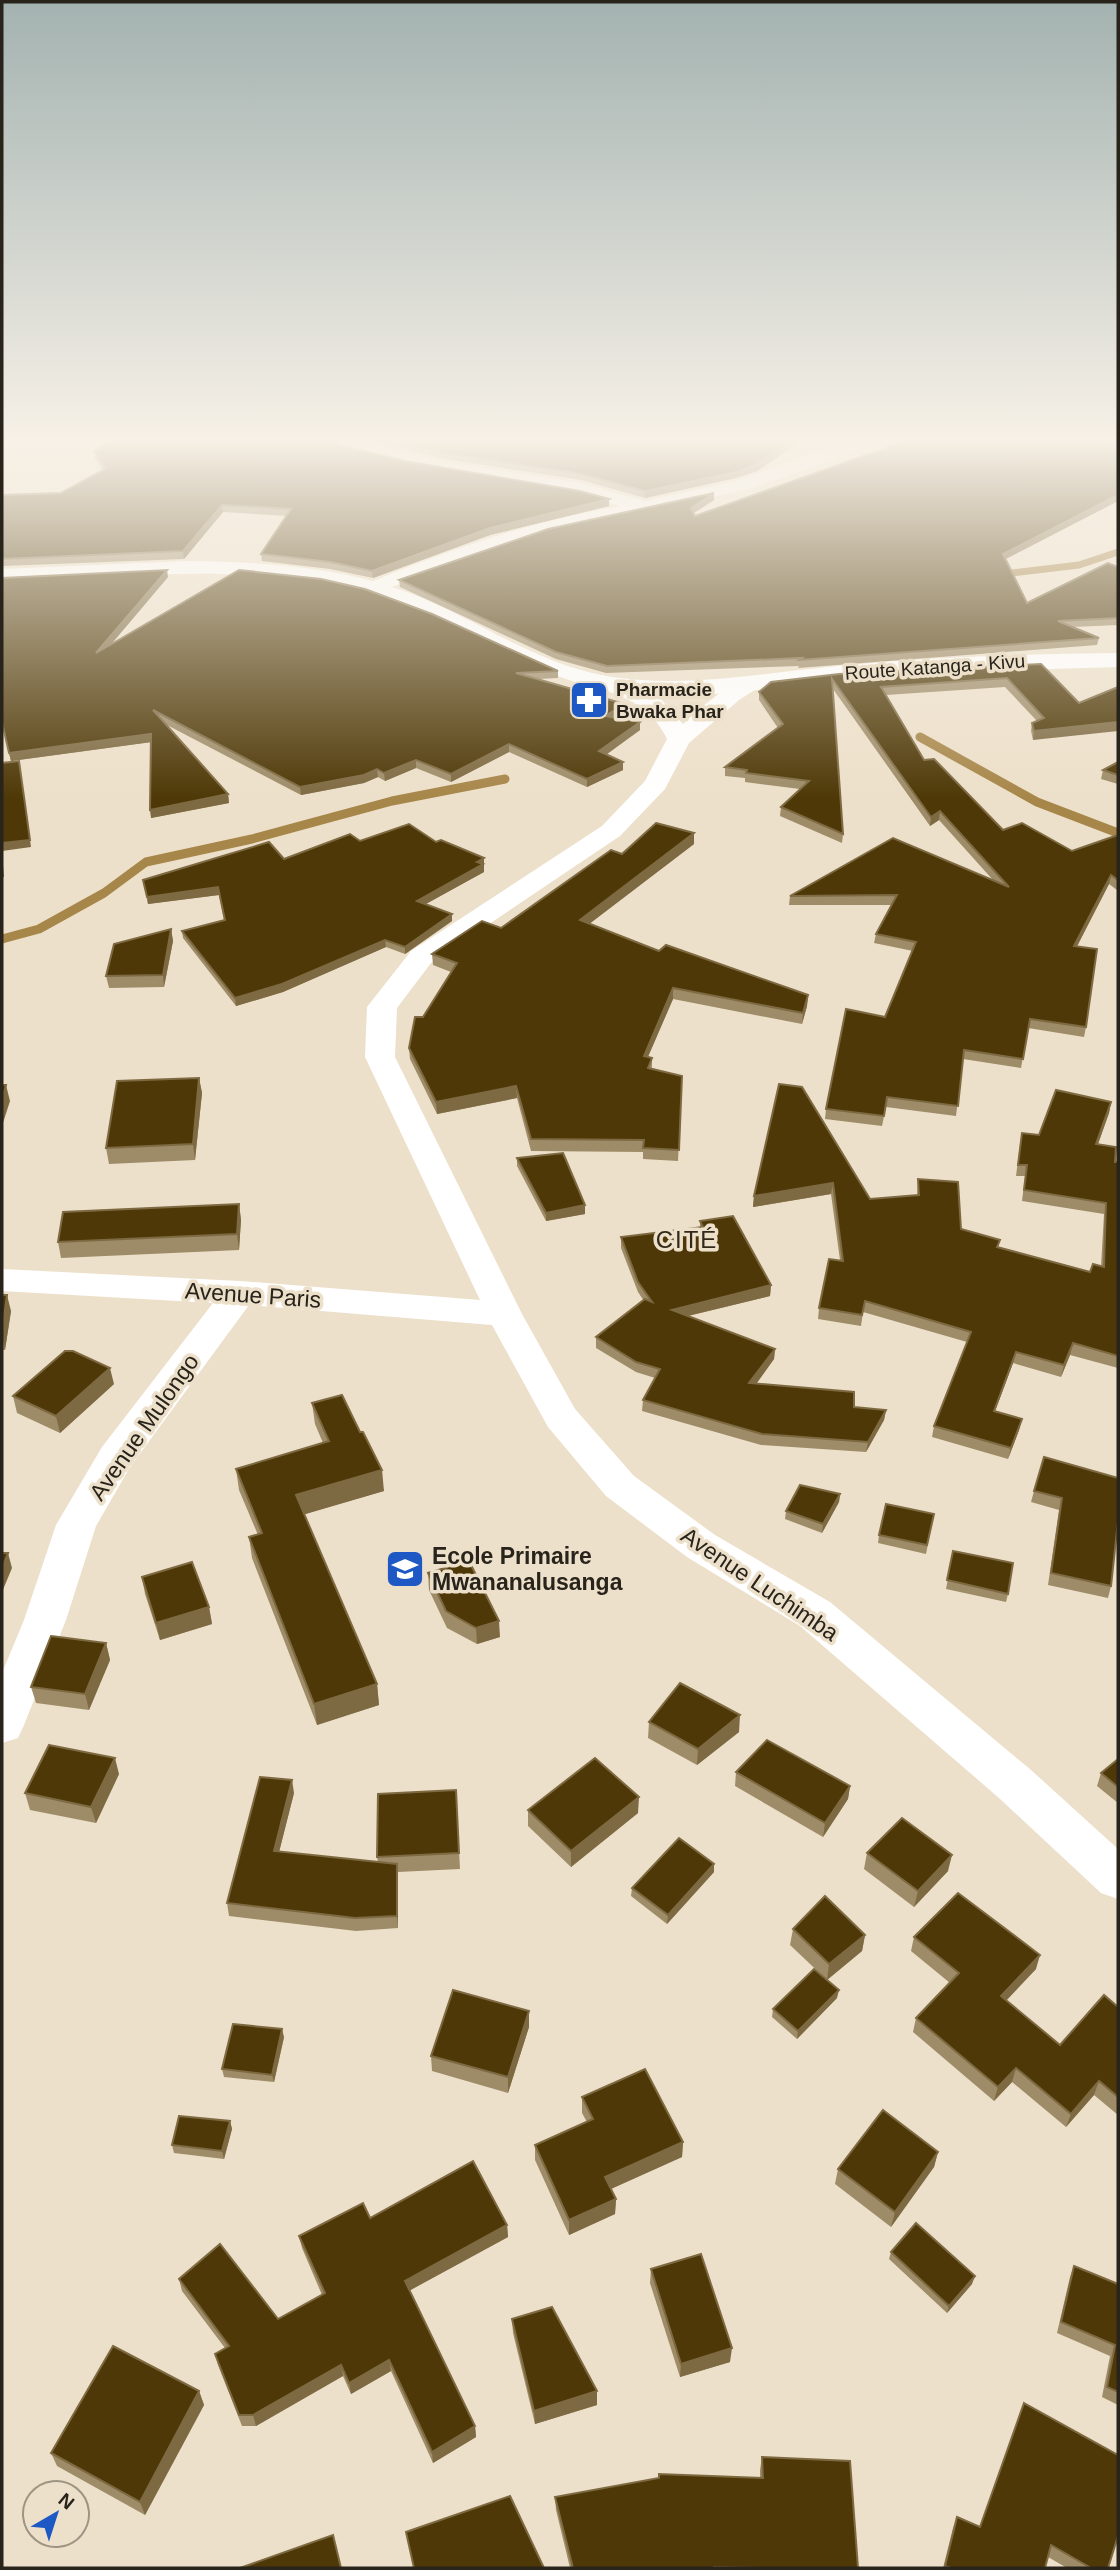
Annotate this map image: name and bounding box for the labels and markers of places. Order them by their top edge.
pharmacy icon: Pharmacie Bwaka Phar [568,679,610,721]
place label: Pharmacie Bwaka Phar [616,679,724,722]
place label: Ecole Primaire Mwananalusanga [432,1543,623,1595]
school or university icon: Ecole Primaire Mwananalusanga [384,1548,426,1590]

